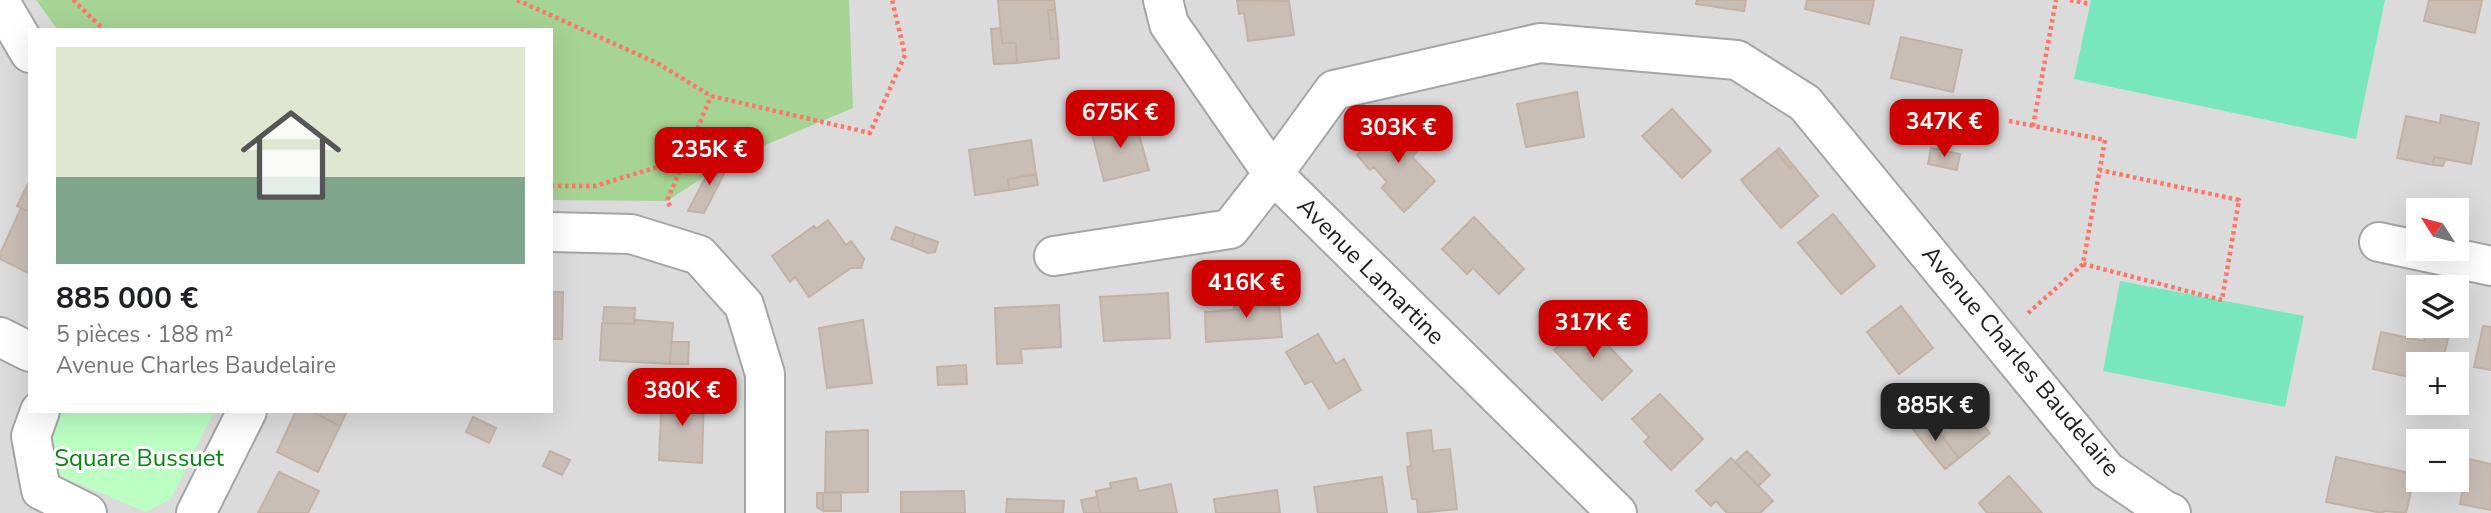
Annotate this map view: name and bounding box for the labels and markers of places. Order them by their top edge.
pin: 675K € [1063,90,1177,150]
pin: 347K € [1887,100,2001,159]
pin: 303K € [1341,106,1455,165]
pin: 235K € [652,128,766,187]
pin: 416K € [1189,260,1303,320]
pin: 317K € [1536,300,1650,360]
pin: 380K € [625,368,739,428]
pin: 885K € [1878,384,1992,443]

